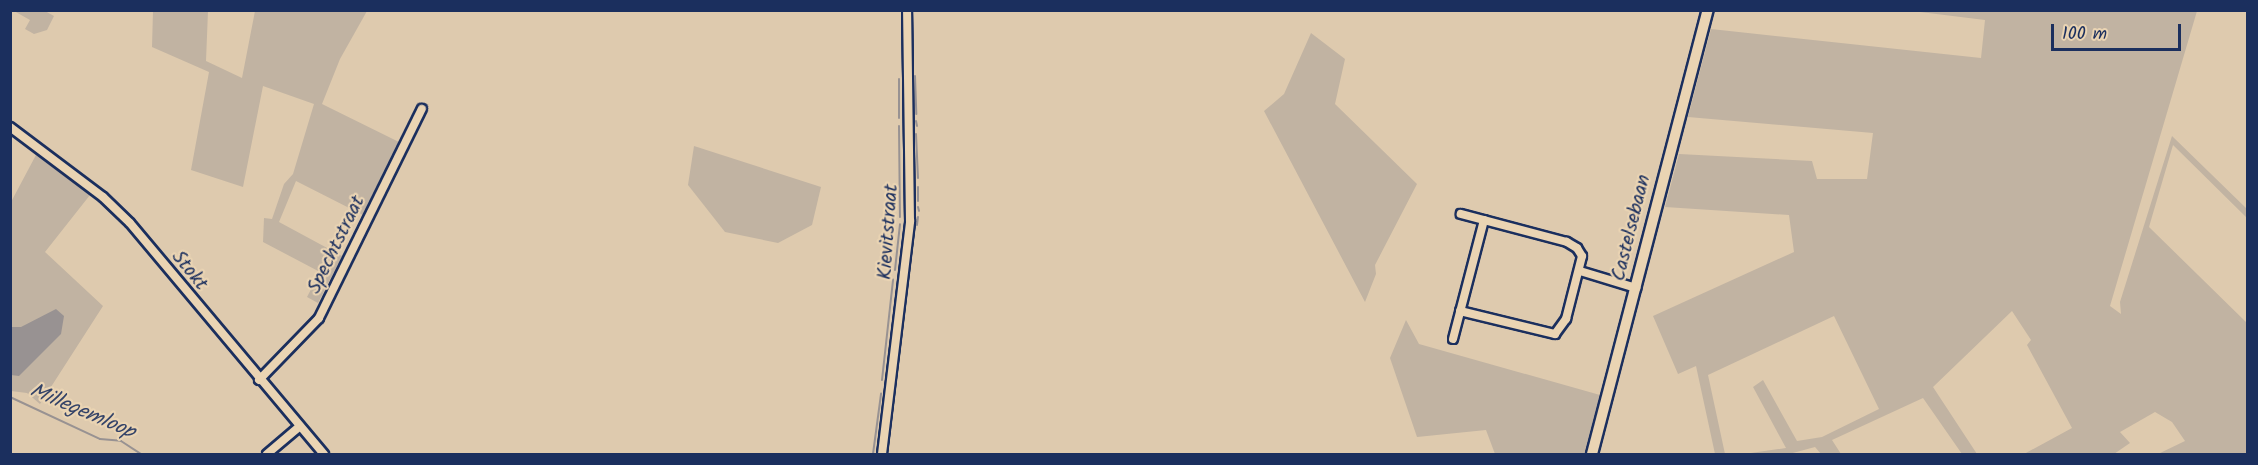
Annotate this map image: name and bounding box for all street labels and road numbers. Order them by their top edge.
street label: Castelsebaan [1607,172,1657,284]
street label: Kievitstraat [874,183,904,281]
street label: Spechtstraat [303,192,371,298]
street label: Stokt [166,246,212,296]

